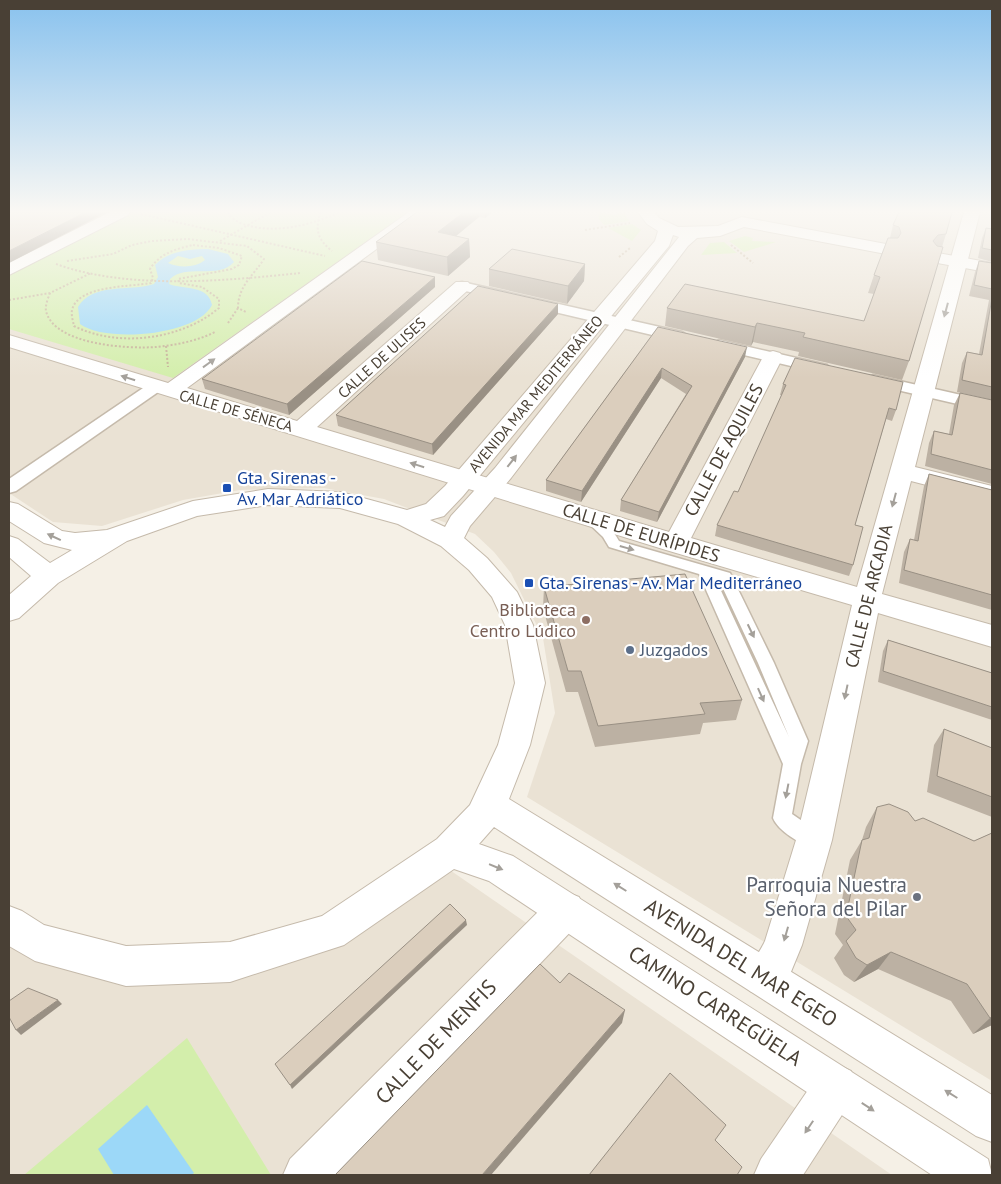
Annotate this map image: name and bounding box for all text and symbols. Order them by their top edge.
one-way arrow [941,302,949,317]
street label: AVENIDA MAR MEDITERRÁNEO [464,311,607,476]
street label: CALLE DE ULISES [334,313,430,402]
one-way arrow [203,358,216,368]
one-way arrow [120,374,135,382]
street label: CALLE DE AQUILES [679,380,768,520]
street label: CALLE DE SÉNECA [177,385,295,436]
one-way arrow [507,455,518,468]
one-way arrow [410,460,425,468]
place label: Gta. Sirenas - Av. Mar Adriático [237,466,363,510]
marker: Gta. Sirenas - Av. Mar Adriático [221,482,233,494]
one-way arrow [889,493,897,508]
street label: CALLE DE EURÍPIDES [560,498,723,567]
street label: CALLE DE ARCADIA [840,521,898,670]
one-way arrow [47,533,61,541]
one-way arrow [619,544,634,552]
place label: Gta. Sirenas - Av. Mar Mediterráneo [539,571,802,594]
marker: Gta. Sirenas - Av. Mar Mediterráneo [523,577,535,589]
place label: Biblioteca Centro Lúdico [470,598,576,642]
marker: Biblioteca Centro Lúdico [580,614,592,626]
one-way arrow [747,624,755,638]
place label: Juzgados [639,638,708,661]
marker: Juzgados [624,644,636,656]
one-way arrow [842,684,850,699]
one-way arrow [757,688,765,702]
one-way arrow [783,783,791,798]
one-way arrow [489,863,504,871]
place label: Parroquia Nuestra Señora del Pilar [746,871,907,922]
one-way arrow [614,883,627,892]
marker: Parroquia Nuestra Señora del Pilar [911,891,923,903]
street label: AVENIDA DEL MAR EGEO [640,892,843,1033]
one-way arrow [782,927,790,942]
street label: CAMINO CARREGÜELA [623,939,808,1072]
street label: CALLE DE MENFIS [369,974,502,1110]
one-way arrow [944,1090,958,1099]
one-way arrow [861,1102,875,1112]
one-way arrow [804,1120,814,1134]

